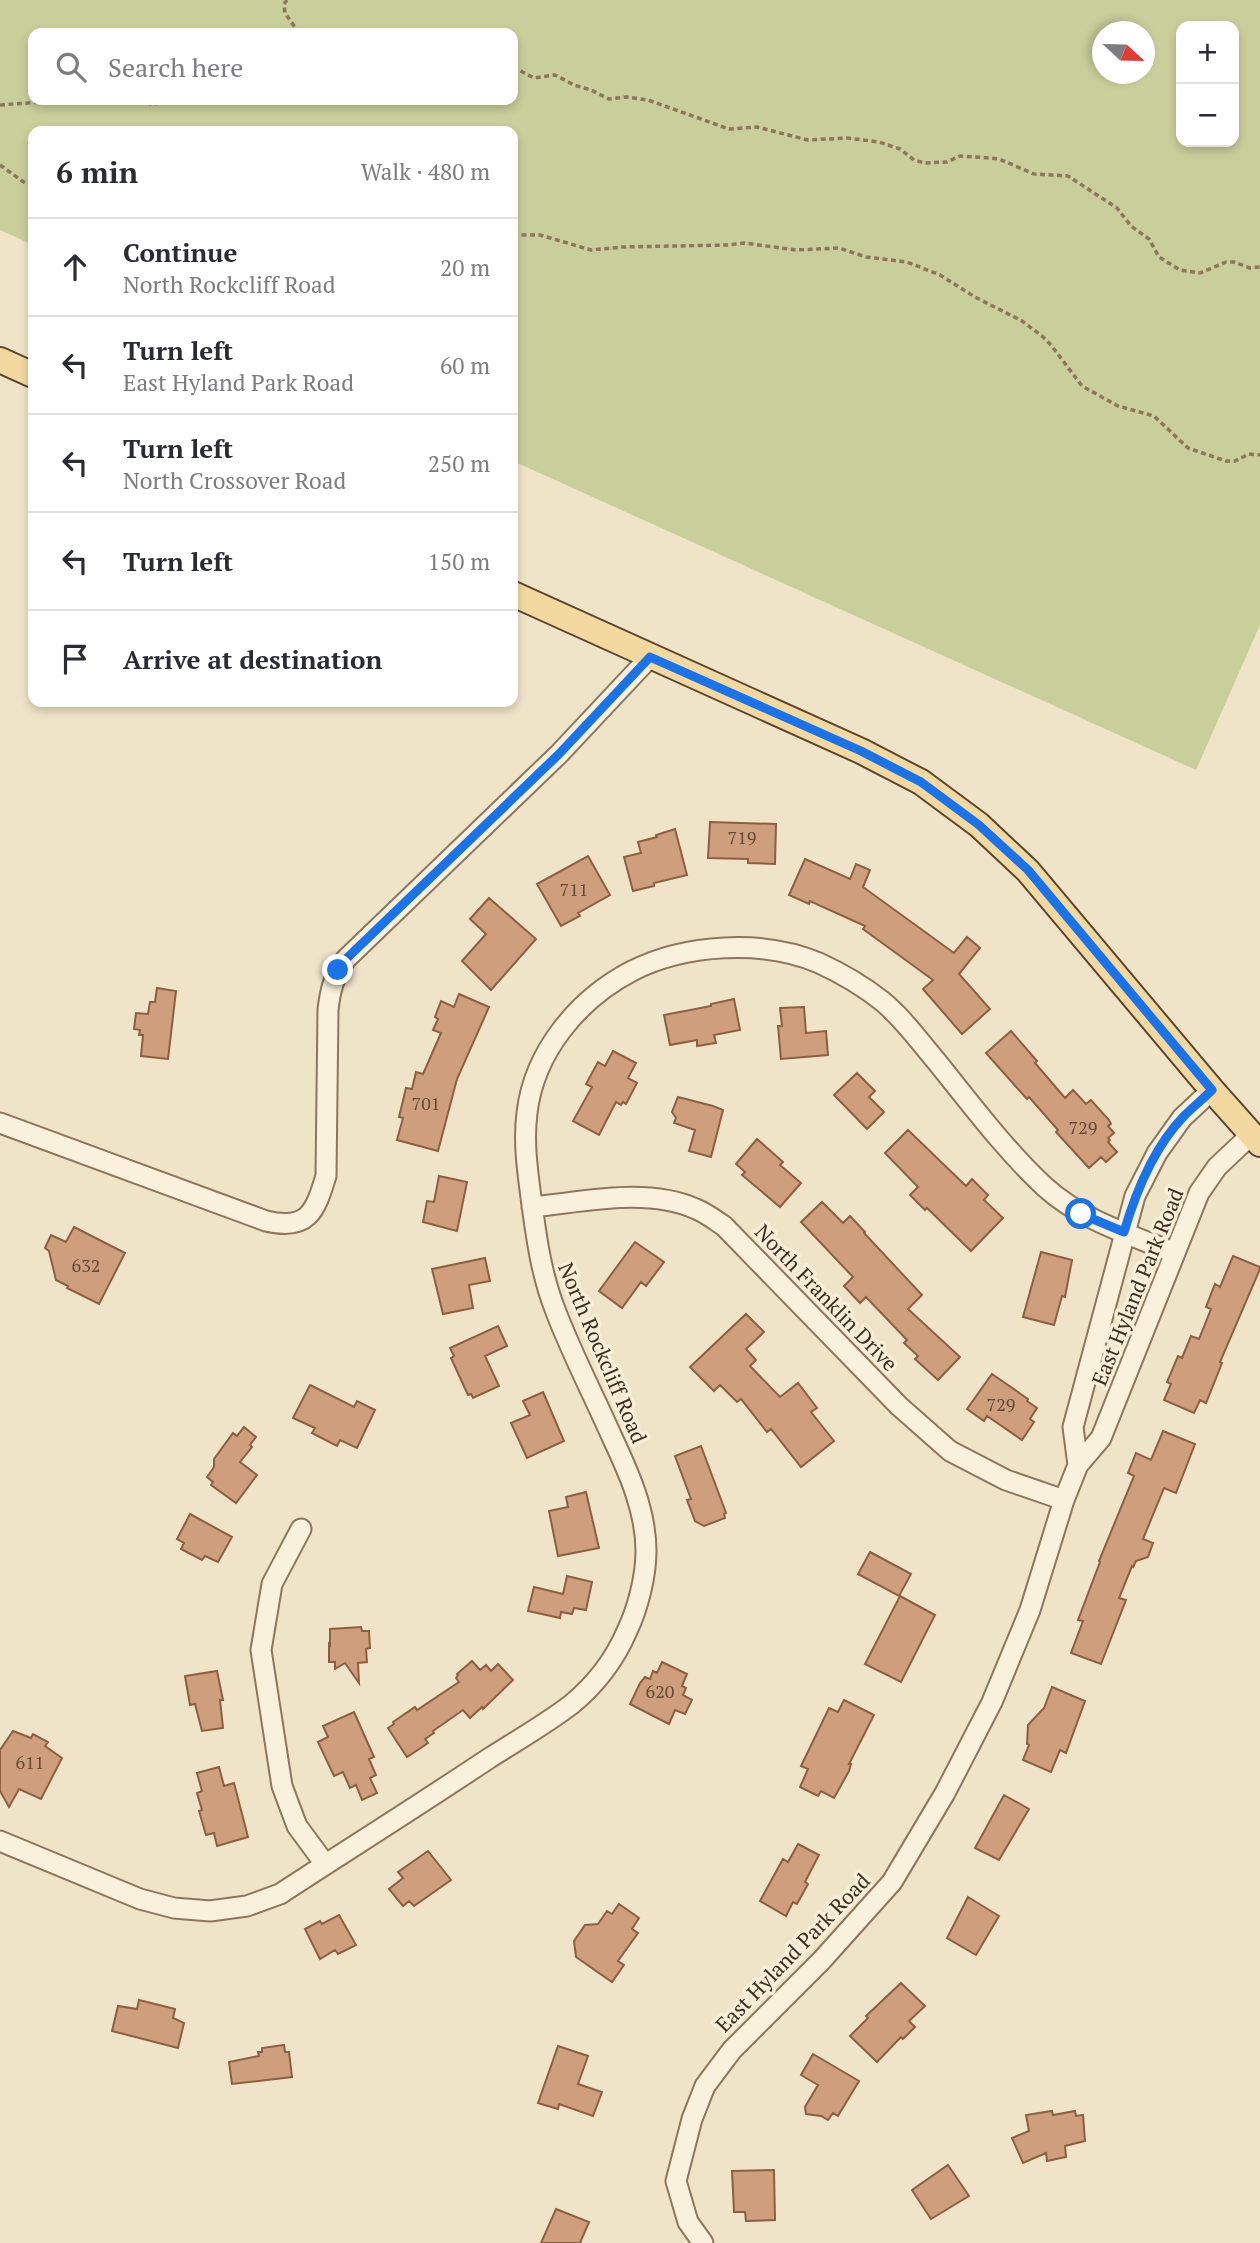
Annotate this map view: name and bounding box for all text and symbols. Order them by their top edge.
north arrow [1092,21,1155,84]
map controls [1176,21,1239,147]
button: + [1176,21,1239,84]
search box [28,28,518,105]
icon: search [52,48,90,86]
text: Search here [108,50,243,84]
button: − [1176,84,1239,147]
text: 6 min [56,152,138,192]
text: Walk · 480 m [361,156,490,187]
text: Continue [123,235,237,269]
icon: ahead [56,248,94,286]
text: 20 m [440,252,490,283]
text: North Rockcliff Road [123,269,335,300]
text: Turn left [123,333,233,367]
icon: left [56,346,94,384]
text: 60 m [440,350,490,381]
text: East Hyland Park Road [123,367,354,398]
text: Turn left [123,431,233,465]
icon: left [56,444,94,482]
text: 250 m [428,448,490,479]
text: North Crossover Road [123,465,346,496]
icon: left [56,542,94,580]
text: Turn left [123,544,233,578]
text: 150 m [428,546,490,577]
icon: arrive [56,640,94,678]
text: Arrive at destination [123,642,382,676]
house number: 719 [728,825,756,849]
house number: 711 [560,877,588,901]
route end [322,954,353,985]
house number: 701 [412,1091,440,1115]
house number: 729 [1069,1115,1097,1139]
street label: East Hyland Park Road [1085,1183,1190,1390]
route start [1065,1198,1096,1229]
street label: North Franklin Drive [749,1218,904,1377]
house number: 632 [72,1253,100,1277]
street label: North Rockcliff Road [552,1258,654,1448]
house number: 729 [987,1392,1015,1416]
house number: 620 [646,1679,674,1703]
house number: 611 [16,1750,44,1774]
street label: East Hyland Park Road [709,1867,876,2038]

